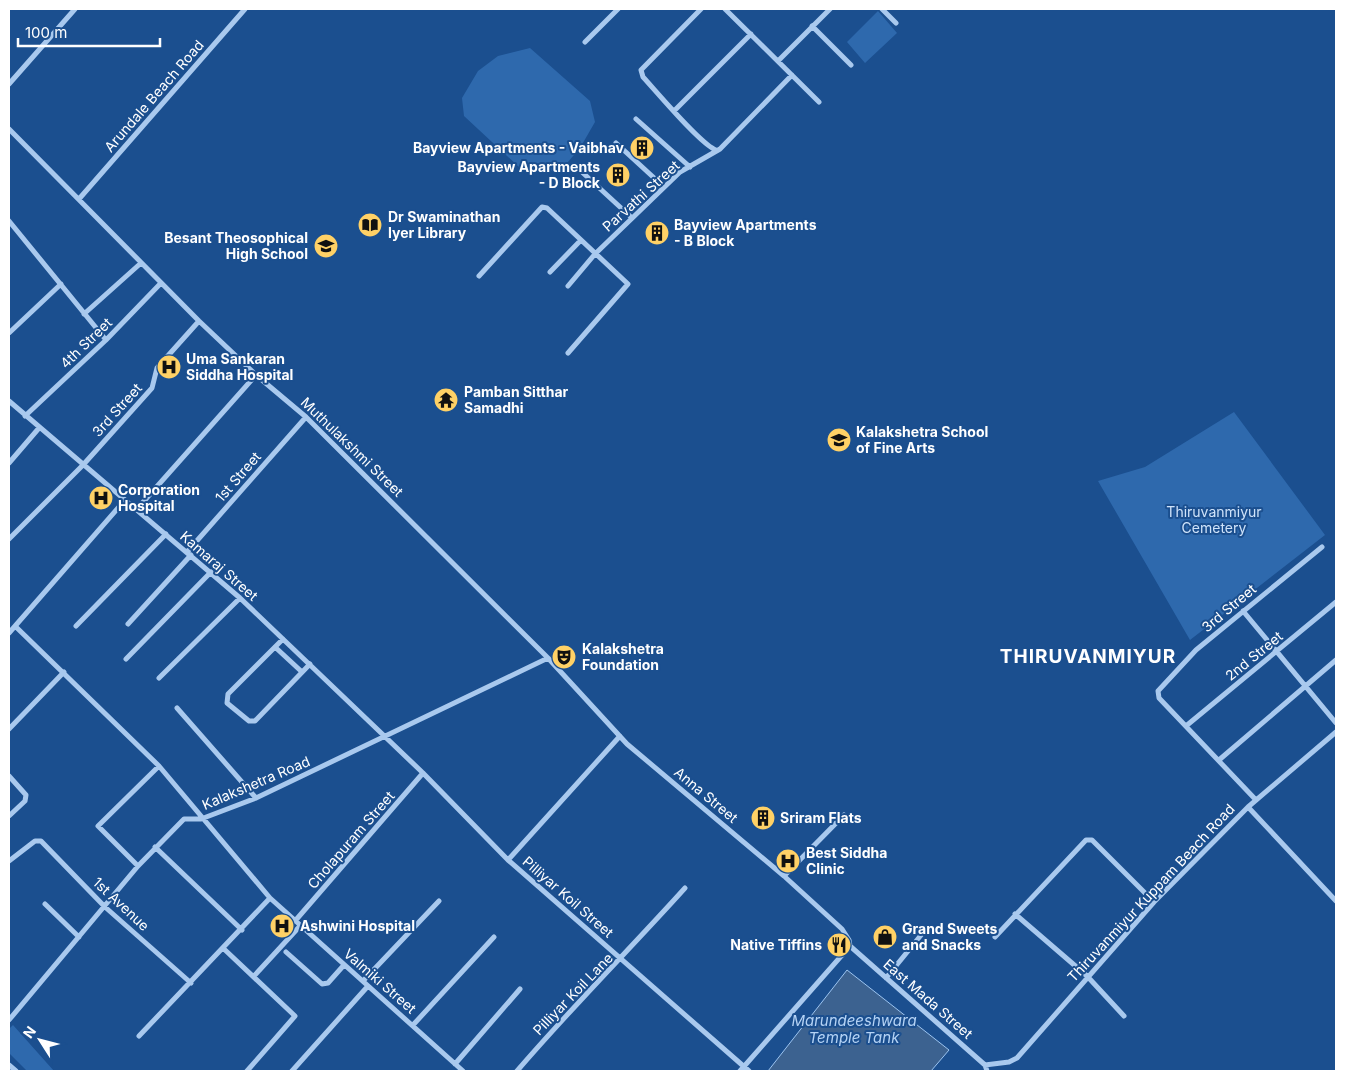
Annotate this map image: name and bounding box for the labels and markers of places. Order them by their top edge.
building icon: Bayview Apartments - Vaibhav [629,135,655,161]
place label: Bayview Apartments - Vaibhav [413,139,625,156]
place label: Bayview Apartments - D Block [458,158,601,191]
building icon: Bayview Apartments - D Block [605,162,631,188]
place label: Dr Swaminathan Iyer Library [388,208,500,241]
library icon: Dr Swaminathan Iyer Library [357,212,383,238]
place label: Bayview Apartments - B Block [674,216,817,249]
building icon: Bayview Apartments - B Block [644,220,670,246]
place label: Besant Theosophical High School [164,229,308,262]
school or university icon: Besant Theosophical High School [313,233,339,259]
place label: Uma Sankaran Siddha Hospital [186,350,293,383]
hospital icon: Uma Sankaran Siddha Hospital [156,354,182,380]
place label: Pamban Sitthar Samadhi [464,383,569,416]
temple icon: Pamban Sitthar Samadhi [433,387,459,413]
place label: Kalakshetra School of Fine Arts [856,423,988,456]
school or university icon: Kalakshetra School of Fine Arts [826,427,852,453]
place label: Corporation Hospital [118,481,200,514]
hospital icon: Corporation Hospital [88,485,114,511]
place label: Kalakshetra Foundation [582,640,664,673]
theatre icon: Kalakshetra Foundation [551,644,577,670]
building icon: Sriram Flats [750,805,776,831]
place label: Sriram Flats [780,809,862,826]
place label: Best Siddha Clinic [806,844,887,877]
hospital icon: Best Siddha Clinic [775,848,801,874]
hospital icon: Ashwini Hospital [269,913,295,939]
place label: Ashwini Hospital [300,917,415,934]
place label: Grand Sweets and Snacks [902,920,998,953]
shop icon: Grand Sweets and Snacks [872,924,898,950]
restaurant icon: Native Tiffins [826,932,852,958]
place label: Native Tiffins [730,936,822,953]

